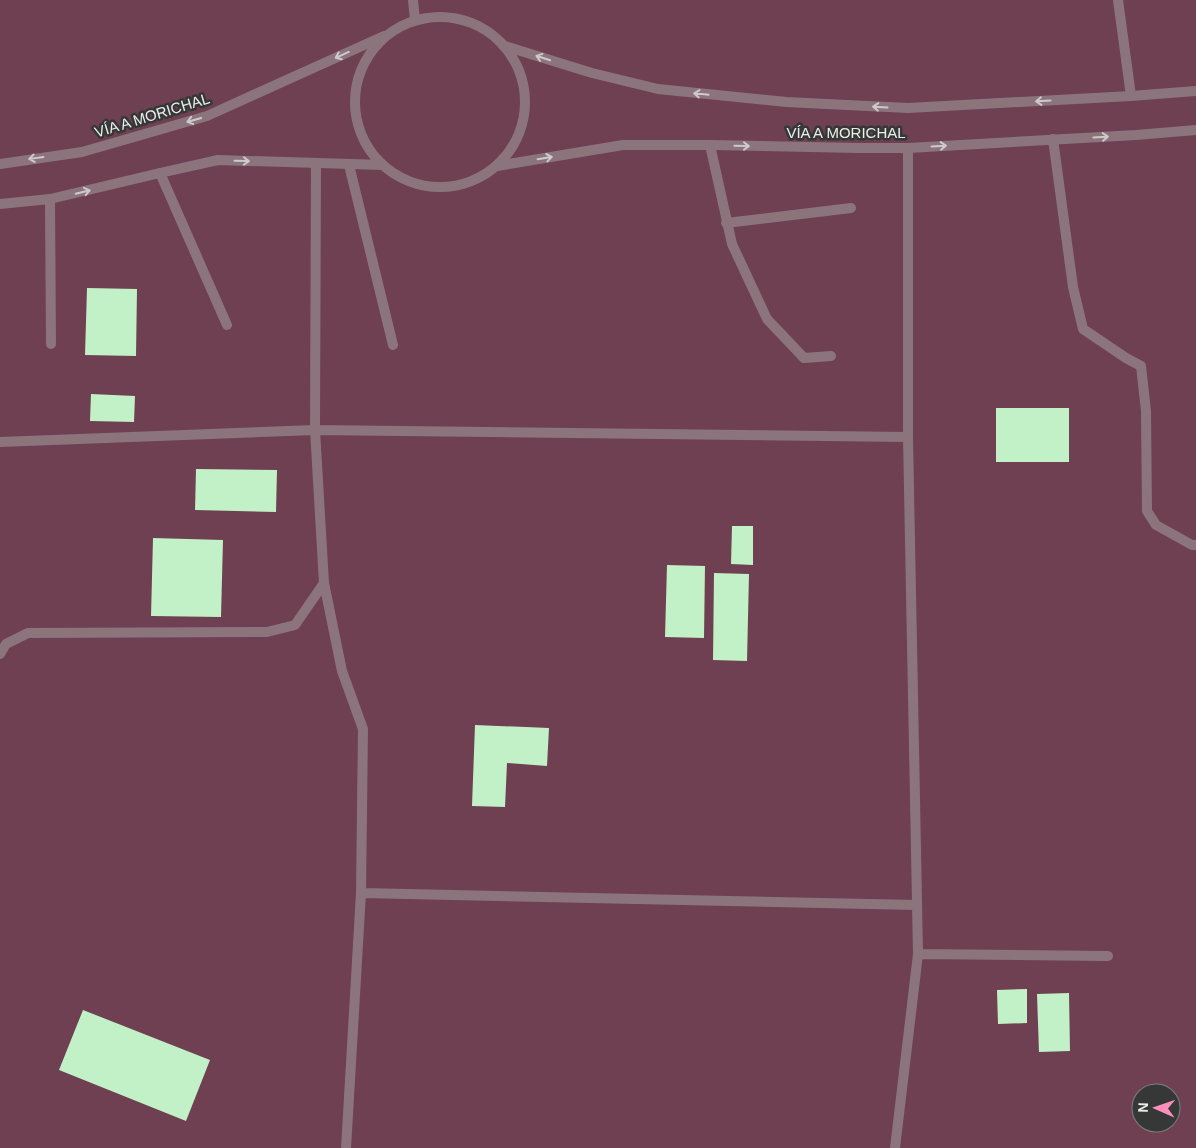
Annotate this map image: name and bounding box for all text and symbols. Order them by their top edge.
one-way arrow [335,51,350,60]
one-way arrow [535,52,551,62]
street label: VÍA A MORICHAL [93,89,211,141]
one-way arrow [693,89,709,98]
one-way arrow [1035,97,1051,106]
one-way arrow [873,103,889,112]
one-way arrow [186,116,202,125]
street label: VÍA A MORICHAL [786,124,906,141]
one-way arrow [1093,132,1109,141]
one-way arrow [733,141,749,151]
one-way arrow [931,142,947,151]
one-way arrow [537,153,553,163]
one-way arrow [28,154,44,164]
one-way arrow [233,156,249,166]
one-way arrow [74,186,90,196]
north arrow [1131,1083,1181,1133]
text: N [1135,1102,1151,1113]

